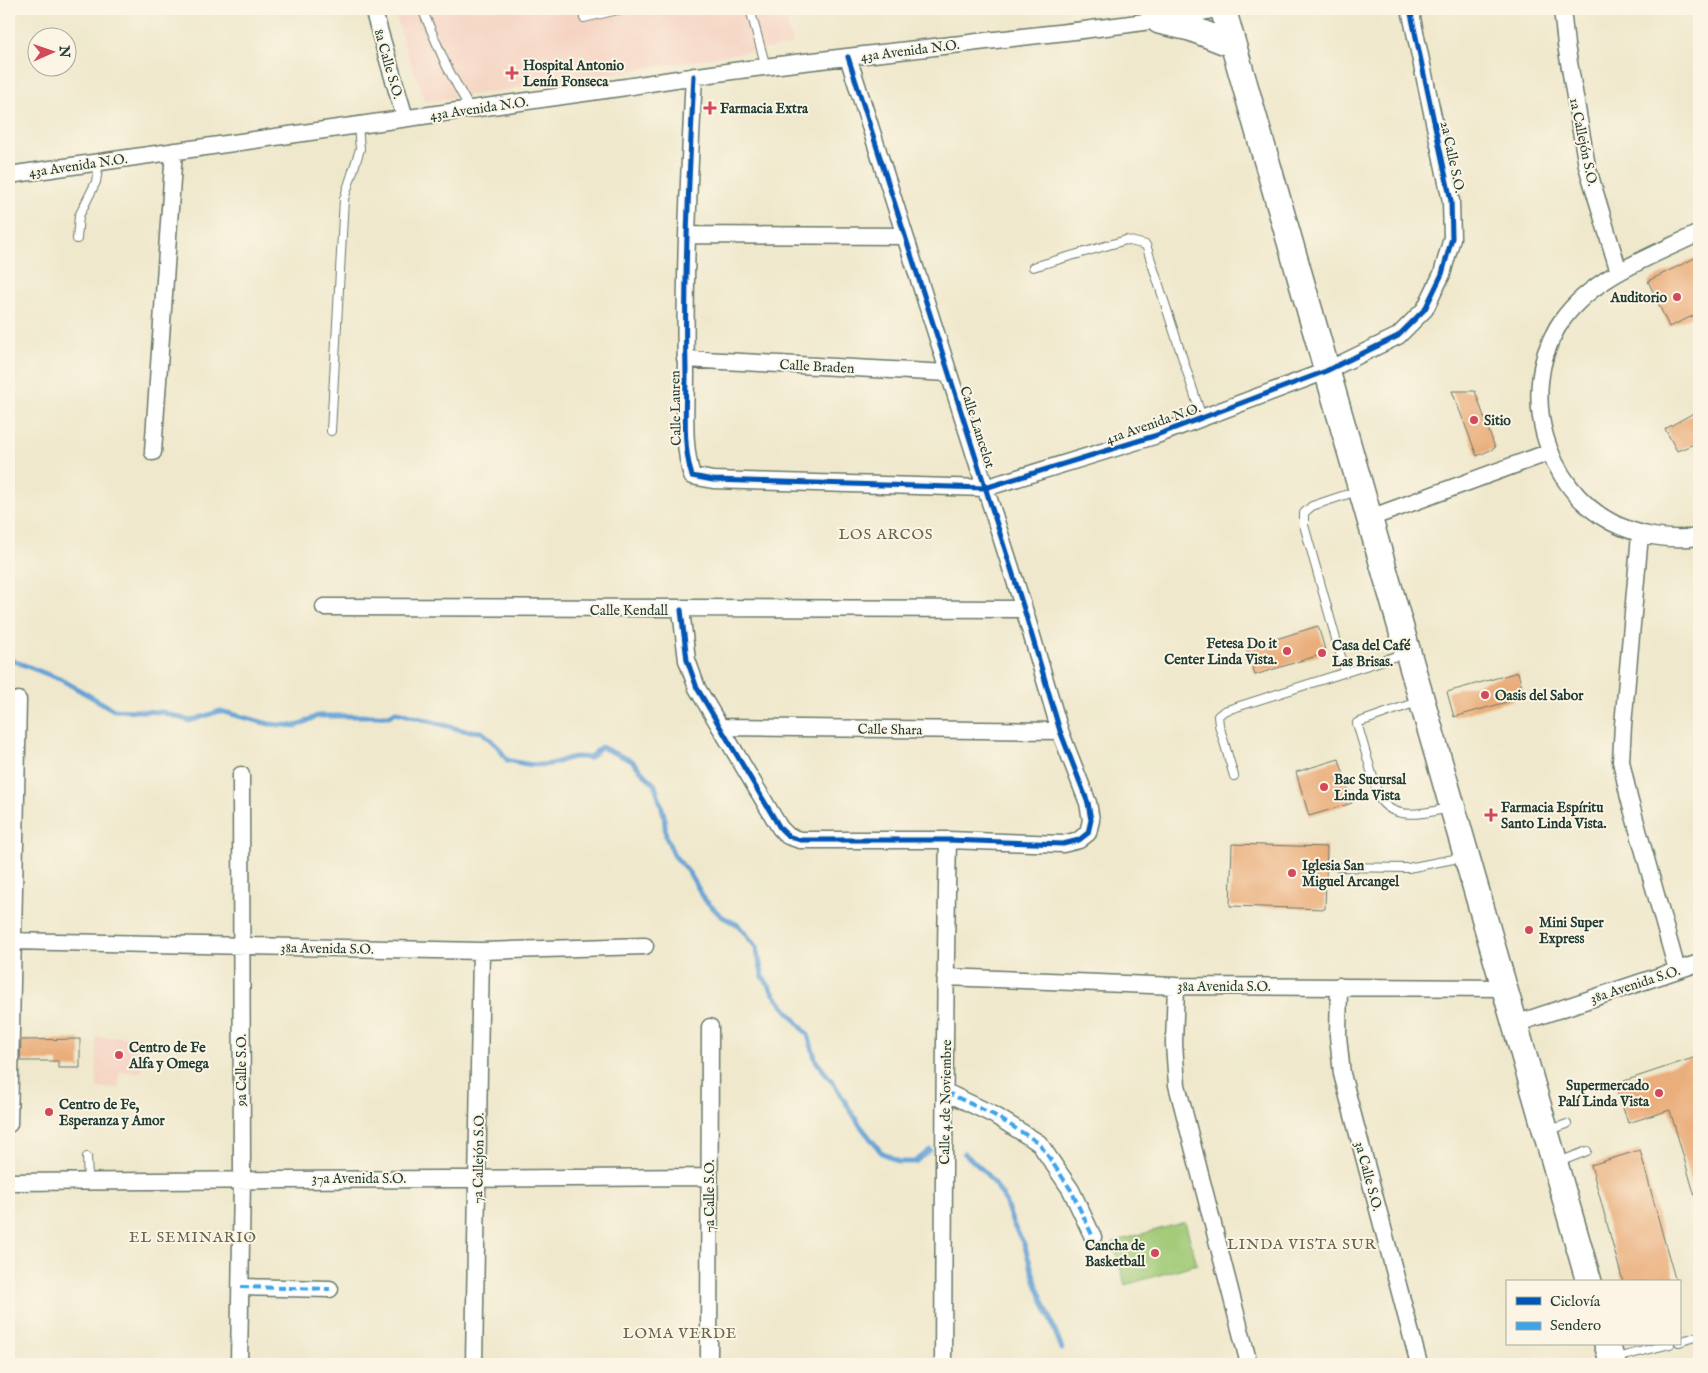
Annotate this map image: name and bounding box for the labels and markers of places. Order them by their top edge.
place label: Hospital Antonio Lenín Fonseca [523,57,625,91]
marker: Hospital Antonio Lenín Fonseca [505,66,519,80]
place label: Farmacia Extra [720,100,809,118]
marker: Farmacia Extra [704,102,716,114]
place label: Auditorio [1609,289,1667,307]
marker: Auditorio [1671,291,1683,303]
place label: Sitio [1484,412,1511,430]
marker: Sitio [1468,414,1480,426]
place label: Fetesa Do it Center Linda Vista. [1164,635,1277,669]
place label: Casa del Café Las Brisas. [1332,637,1411,671]
marker: Fetesa Do it Center Linda Vista. [1281,645,1293,657]
marker: Casa del Café Las Brisas. [1316,647,1328,659]
place label: Oasis del Sabor [1495,687,1584,705]
marker: Oasis del Sabor [1479,689,1491,701]
place label: Bac Sucursal Linda Vista [1334,771,1407,805]
marker: Bac Sucursal Linda Vista [1318,781,1330,793]
place label: Farmacia Espíritu Santo Linda Vista. [1501,799,1607,833]
marker: Farmacia Espíritu Santo Linda Vista. [1485,809,1497,821]
place label: Iglesia San Miguel Arcangel [1302,857,1400,891]
marker: Iglesia San Miguel Arcangel [1286,867,1298,879]
place label: Mini Super Express [1539,914,1605,948]
marker: Mini Super Express [1523,924,1535,936]
place label: Centro de Fe Alfa y Omega [128,1039,210,1073]
marker: Centro de Fe Alfa y Omega [113,1049,125,1061]
place label: Supermercado Palí Linda Vista [1558,1077,1650,1111]
marker: Supermercado Palí Linda Vista [1653,1087,1665,1099]
place label: Centro de Fe, Esperanza y Amor [59,1096,166,1130]
marker: Centro de Fe, Esperanza y Amor [43,1106,55,1118]
place label: Cancha de Basketball [1085,1237,1146,1271]
marker: Cancha de Basketball [1149,1247,1161,1259]

